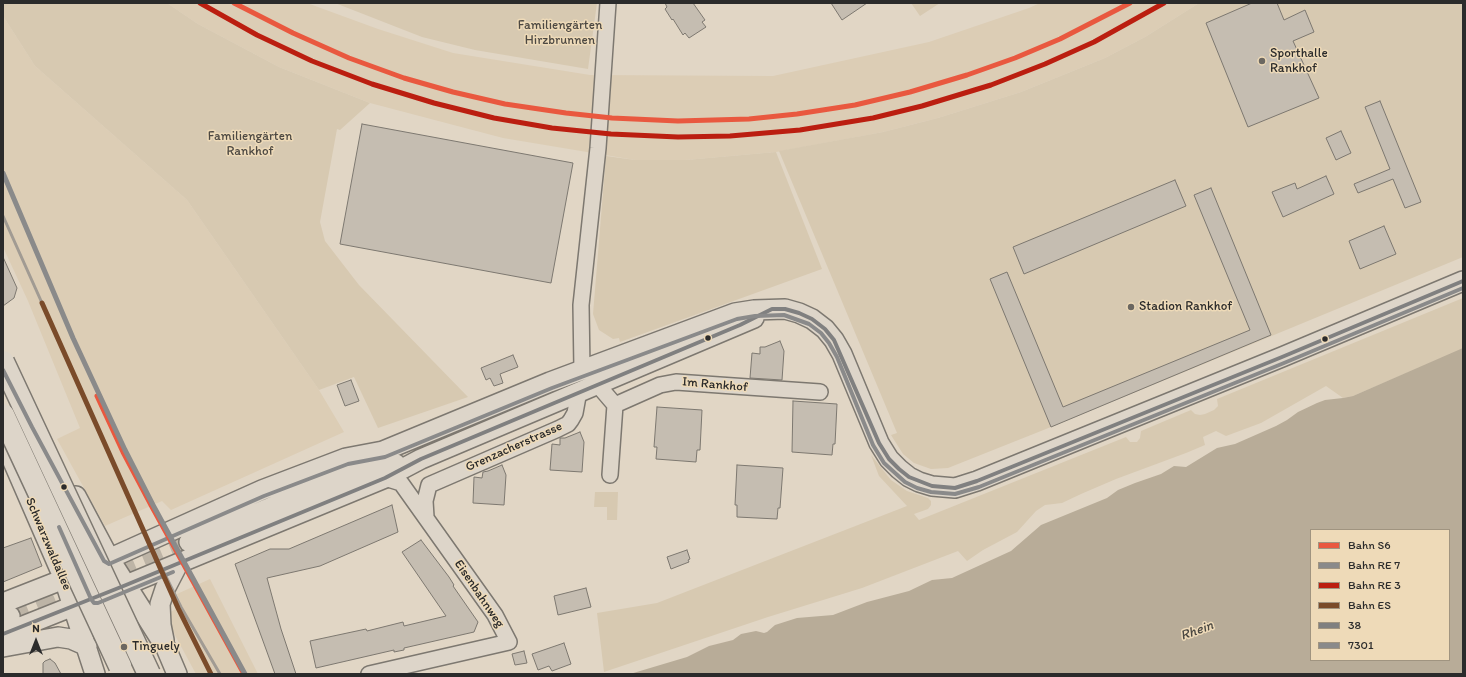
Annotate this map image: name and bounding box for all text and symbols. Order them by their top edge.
park label: Familiengärten Hirzbrunnen [518,18,602,49]
place label: Sporthalle Rankhof [1270,46,1328,77]
marker: Sporthalle Rankhof [1257,56,1267,66]
park label: Familiengärten Rankhof [208,129,292,160]
place label: Stadion Rankhof [1139,299,1232,315]
marker: Stadion Rankhof [1126,302,1136,312]
unlabelled marker [703,333,713,343]
unlabelled marker [1320,334,1330,344]
street label: Im Rankhof [682,374,748,396]
street label: Grenzacherstrasse [463,419,565,475]
unlabelled marker [59,482,69,492]
street label: Schwarzwaldallee [21,495,75,593]
legend [1310,529,1450,661]
text: Bahn S6 [1348,538,1391,552]
street label: Eisenbahnweg [451,557,507,631]
text: Bahn RE 7 [1348,558,1400,572]
text: Bahn RE 3 [1348,578,1401,592]
text: Bahn ES [1348,598,1391,612]
water label: Rhein [1178,617,1216,645]
text: 38 [1348,618,1361,632]
north arrow [16,621,56,661]
text: N [32,622,40,635]
text: 7301 [1348,638,1373,652]
place label: Tinguely [132,639,180,655]
marker: Tinguely [119,642,129,652]

